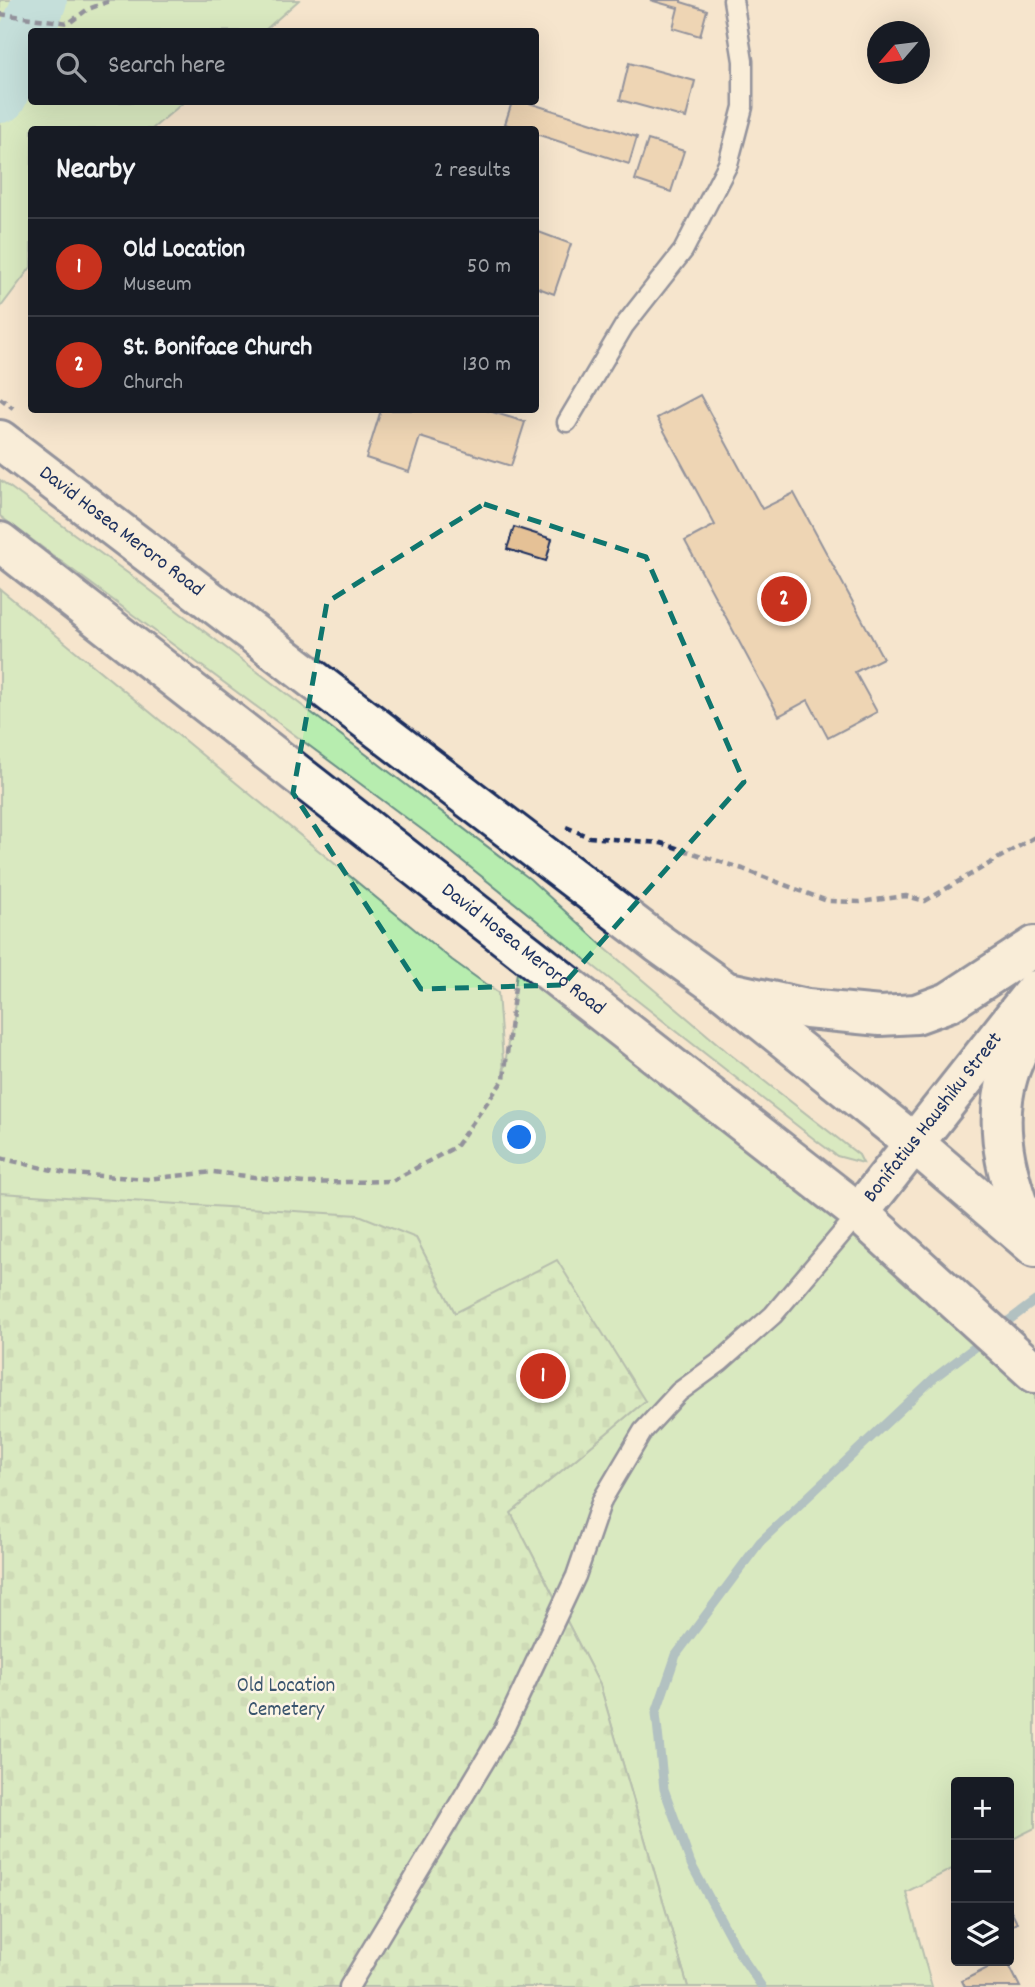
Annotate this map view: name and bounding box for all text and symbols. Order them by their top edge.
north arrow [867,21,930,84]
search box [28,28,539,105]
icon: search [52,48,90,86]
text: Search here [108,48,226,85]
text: Nearby [56,150,134,193]
text: 2 results [434,155,511,188]
text: Old Location [123,232,245,269]
text: 1 [76,251,82,284]
text: 50 m [467,251,511,284]
text: Museum [123,269,192,302]
text: St. Boniface Church [123,330,312,367]
text: 2 [74,349,84,382]
text: 130 m [462,349,511,382]
text: Church [123,367,183,400]
street label: David Hosea Meroro Road [32,459,210,605]
pin: 2 [761,573,807,625]
street label: David Hosea Meroro Road [434,876,611,1024]
street label: Bonifatius Haushiku Street [857,1026,1011,1210]
your location [502,1120,536,1154]
pin: 1 [520,1350,566,1402]
park label: Old Location Cemetery [237,1672,335,1726]
map controls [951,1777,1014,1966]
button: + [951,1777,1014,1840]
button: − [951,1840,1014,1903]
button: layers [951,1903,1014,1966]

